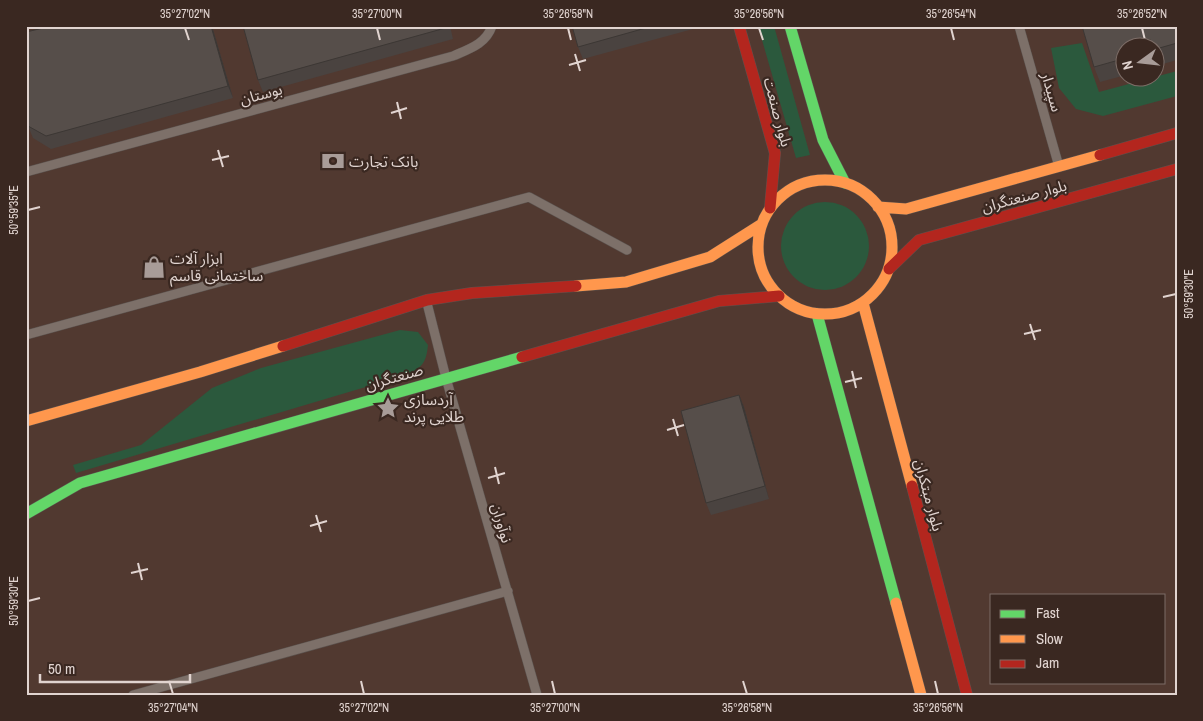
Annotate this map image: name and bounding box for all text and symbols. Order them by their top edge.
text: 35°27'02"N [160,6,210,22]
text: 35°27'00"N [352,6,402,22]
text: 35°26'58"N [543,6,593,22]
text: 35°26'56"N [734,6,784,22]
text: 35°26'54"N [926,6,976,22]
text: 35°26'52"N [1117,6,1167,22]
north arrow [1116,38,1166,88]
text: N [1118,59,1137,72]
street label: سپیدار [1036,69,1068,114]
street label: بلوار صنعت [759,75,797,149]
street label: بوستان [237,78,285,110]
bank icon: بانک تجارت [320,148,346,174]
place label: بانک تجارت [349,151,418,172]
street label: بلوار صنعتگران [979,175,1069,217]
text: 50°59'35"E [6,185,22,235]
place label: ابزار آلات ساختمانی قاسم [170,248,264,287]
shop icon: ابزار آلات ساختمانی قاسم [141,254,167,280]
text: 50°59'30"E [1181,269,1197,319]
street label: صنعتگران [363,359,425,395]
place label: آردسازی طلایی پرند [404,389,464,427]
place icon: آردسازی طلایی پرند [375,395,401,421]
street label: بلوار مبتکران [909,457,949,533]
street label: نوآوران [486,501,518,545]
text: 50°59'30"E [6,576,22,626]
legend [990,594,1166,684]
text: Fast [1036,602,1060,623]
text: Slow [1036,628,1063,649]
scale bar [40,651,190,683]
text: Jam [1036,652,1059,673]
text: 50 m [48,658,75,679]
text: 35°27'04"N [148,700,198,716]
text: 35°27'02"N [339,700,389,716]
text: 35°27'00"N [530,700,580,716]
text: 35°26'58"N [722,700,772,716]
text: 35°26'56"N [913,700,963,716]

